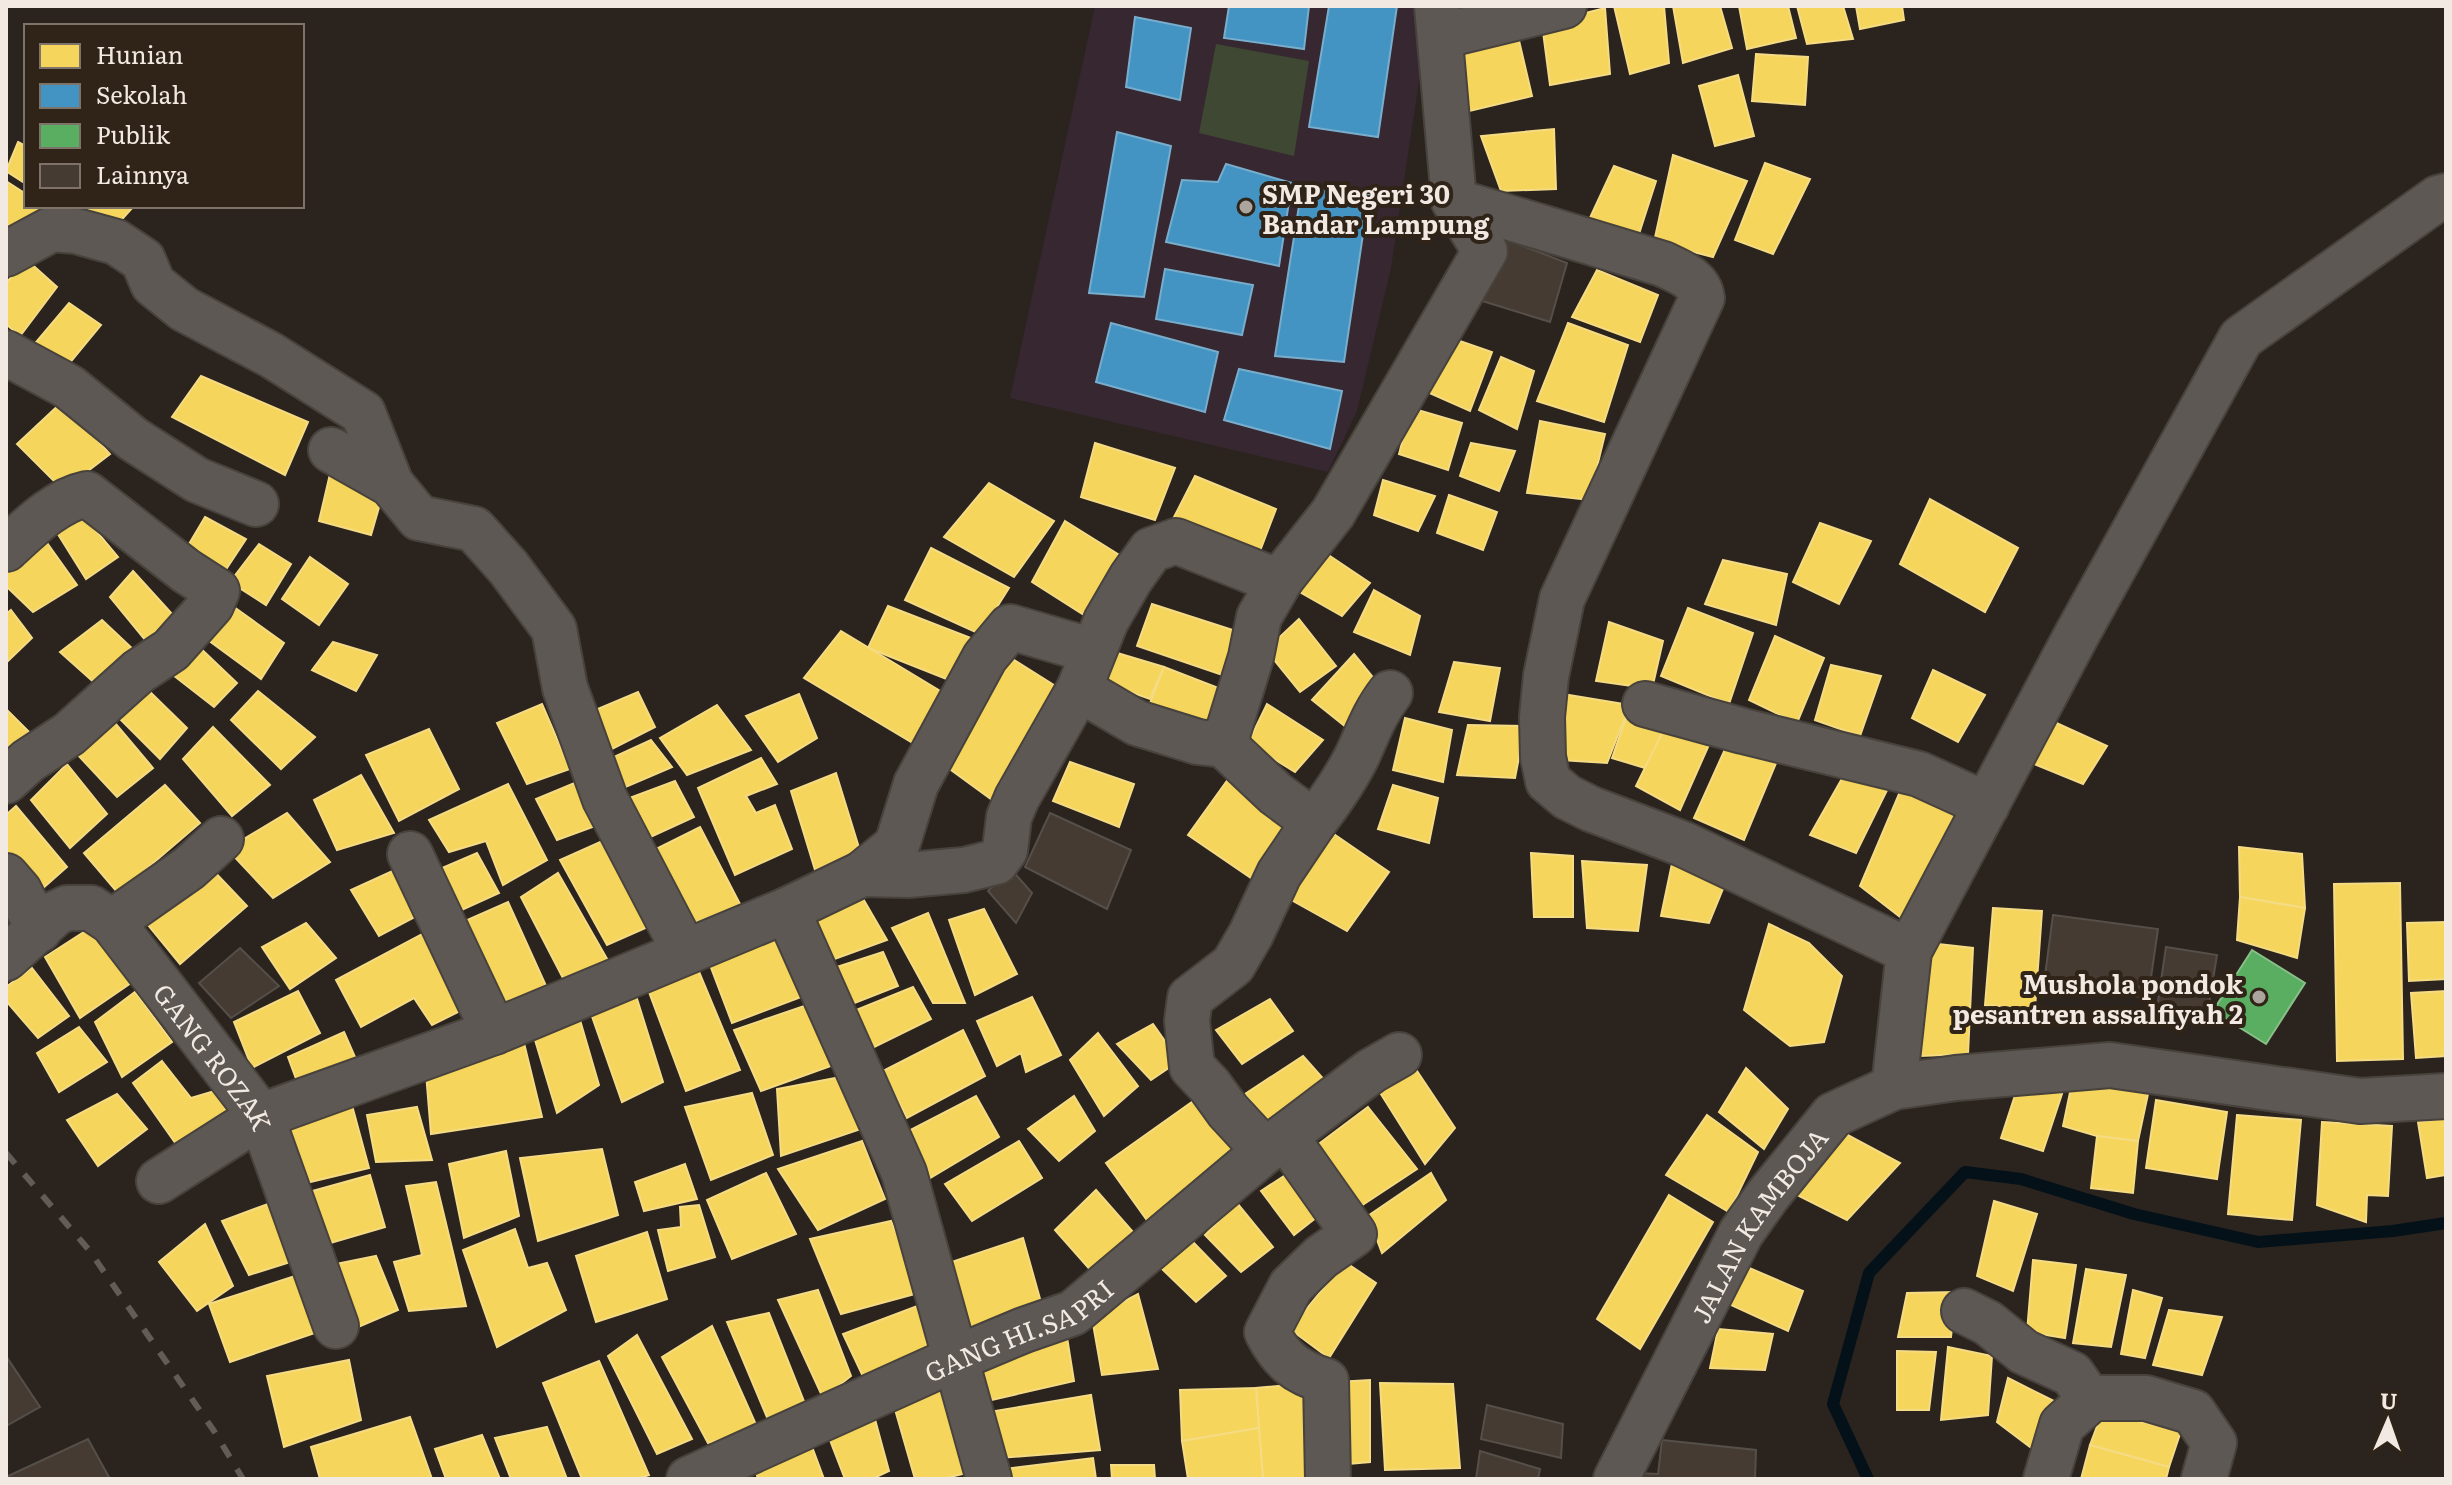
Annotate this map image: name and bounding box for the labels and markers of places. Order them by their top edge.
place label: SMP Negeri 30 Bandar Lampung [1262,173,1490,242]
marker: SMP Negeri 30 Bandar Lampung [1237,198,1255,216]
place label: Mushola pondok pesantren assalfiyah 2 [1953,963,2244,1032]
marker: Mushola pondok pesantren assalfiyah 2 [2250,988,2268,1006]

